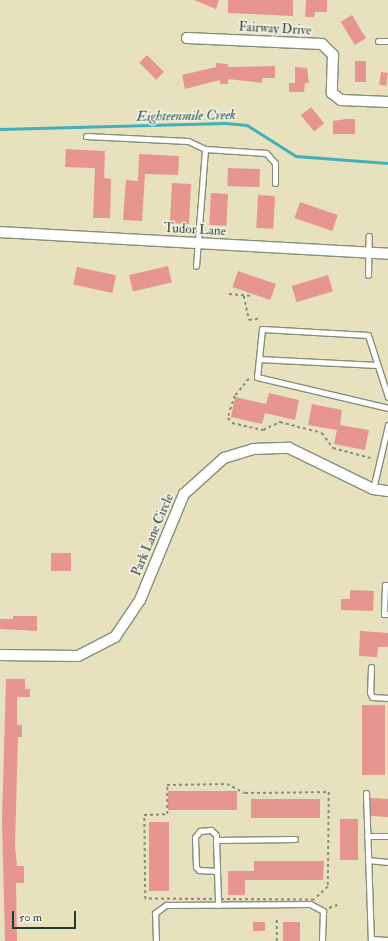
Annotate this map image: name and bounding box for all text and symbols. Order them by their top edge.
street label: Fairway Drive [238,19,312,39]
water label: Eighteenmile Creek [136,107,236,125]
street label: Tudor Lane [164,221,226,239]
street label: Park Lane Circle [129,492,177,578]
scale bar [14,903,78,929]
text: 50 m [19,910,42,925]

